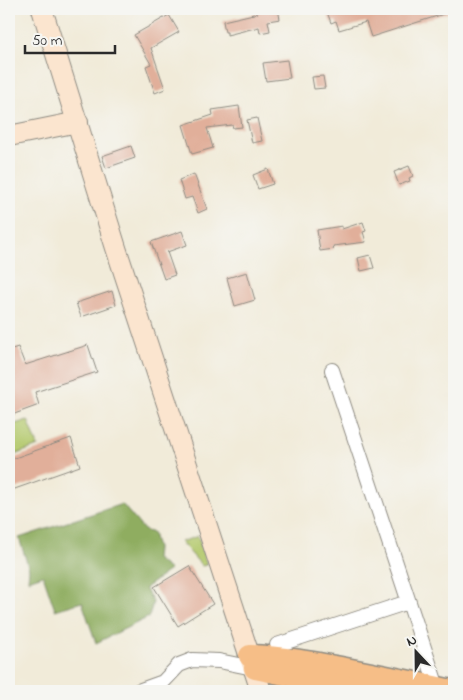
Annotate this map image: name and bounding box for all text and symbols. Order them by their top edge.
scale bar [25,22,115,54]
text: 50 m [32,30,63,52]
north arrow [390,628,440,678]
text: N [403,630,420,653]

